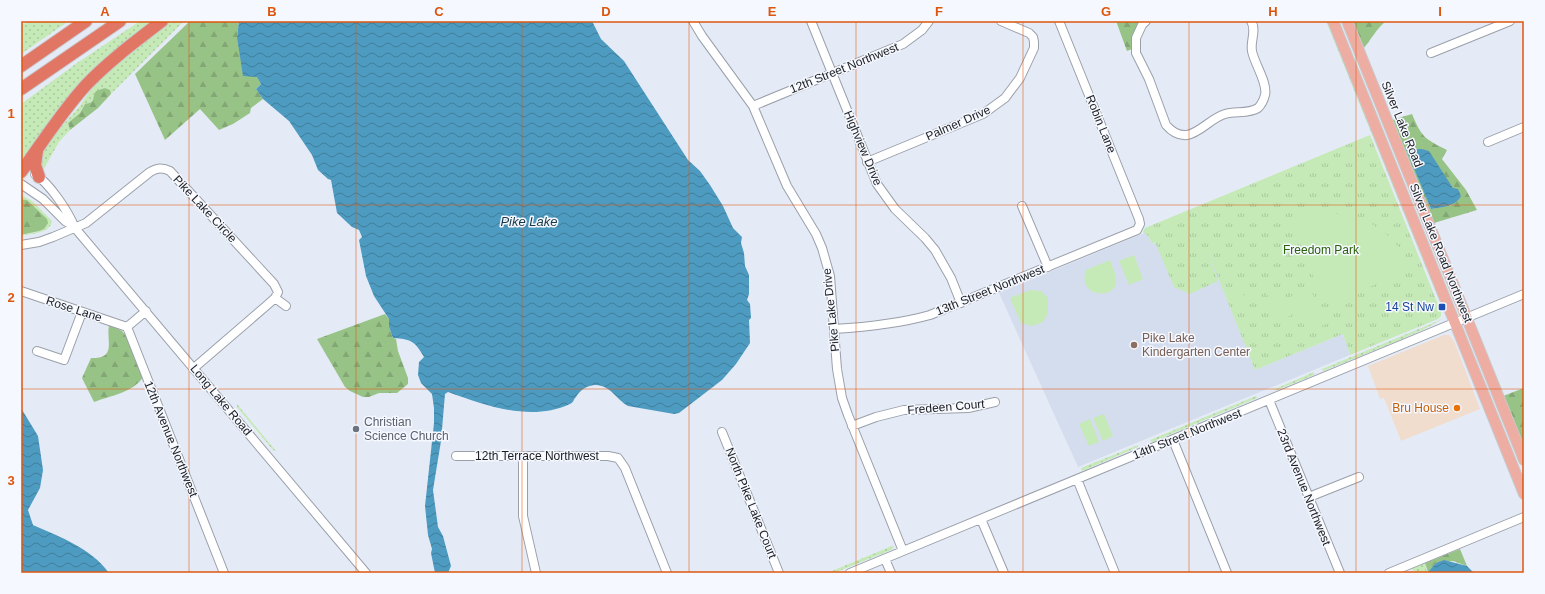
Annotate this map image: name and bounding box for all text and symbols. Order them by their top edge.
text: A [100,4,110,19]
text: B [267,4,277,19]
text: C [434,4,444,19]
text: D [601,4,611,19]
text: E [768,4,777,19]
text: F [935,4,943,19]
text: G [1101,4,1111,19]
text: H [1268,4,1278,19]
text: I [1438,4,1442,19]
street label: 12th Street Northwest [788,40,901,96]
street label: Silver Lake Road [1378,79,1426,169]
street label: Robin Lane [1083,93,1119,155]
street label: Palmer Drive [923,102,993,144]
text: 1 [7,106,15,121]
street label: Highview Drive [841,108,885,188]
street label: Pike Lake Circle [170,173,240,246]
street label: Silver Lake Road Northwest [1407,181,1476,325]
water label: Pike Lake [500,214,558,229]
park label: Freedom Park [1283,243,1360,257]
street label: 13th Street Northwest [934,262,1047,318]
street label: Pike Lake Drive [820,267,842,353]
text: 2 [7,290,15,305]
street label: Rose Lane [44,293,104,325]
place label: 14 St Nw [1385,300,1434,314]
marker: 14 St Nw [1437,302,1447,312]
place label: Pike Lake Kindergarten Center [1142,331,1250,359]
marker: Pike Lake Kindergarten Center [1129,340,1139,350]
street label: Long Lake Road [187,362,255,438]
street label: 12th Avenue Northwest [141,379,201,500]
street label: Fredeen Court [907,397,986,417]
place label: Bru House [1392,401,1449,415]
marker: Bru House [1452,403,1462,413]
street label: 14th Street Northwest [1131,406,1244,462]
place label: Christian Science Church [364,415,449,443]
marker: Christian Science Church [351,424,361,434]
street label: 23rd Avenue Northwest [1274,427,1334,548]
street label: North Pike Lake Court [722,446,780,561]
street label: 12th Terrace Northwest [475,449,600,463]
text: 3 [7,473,15,488]

